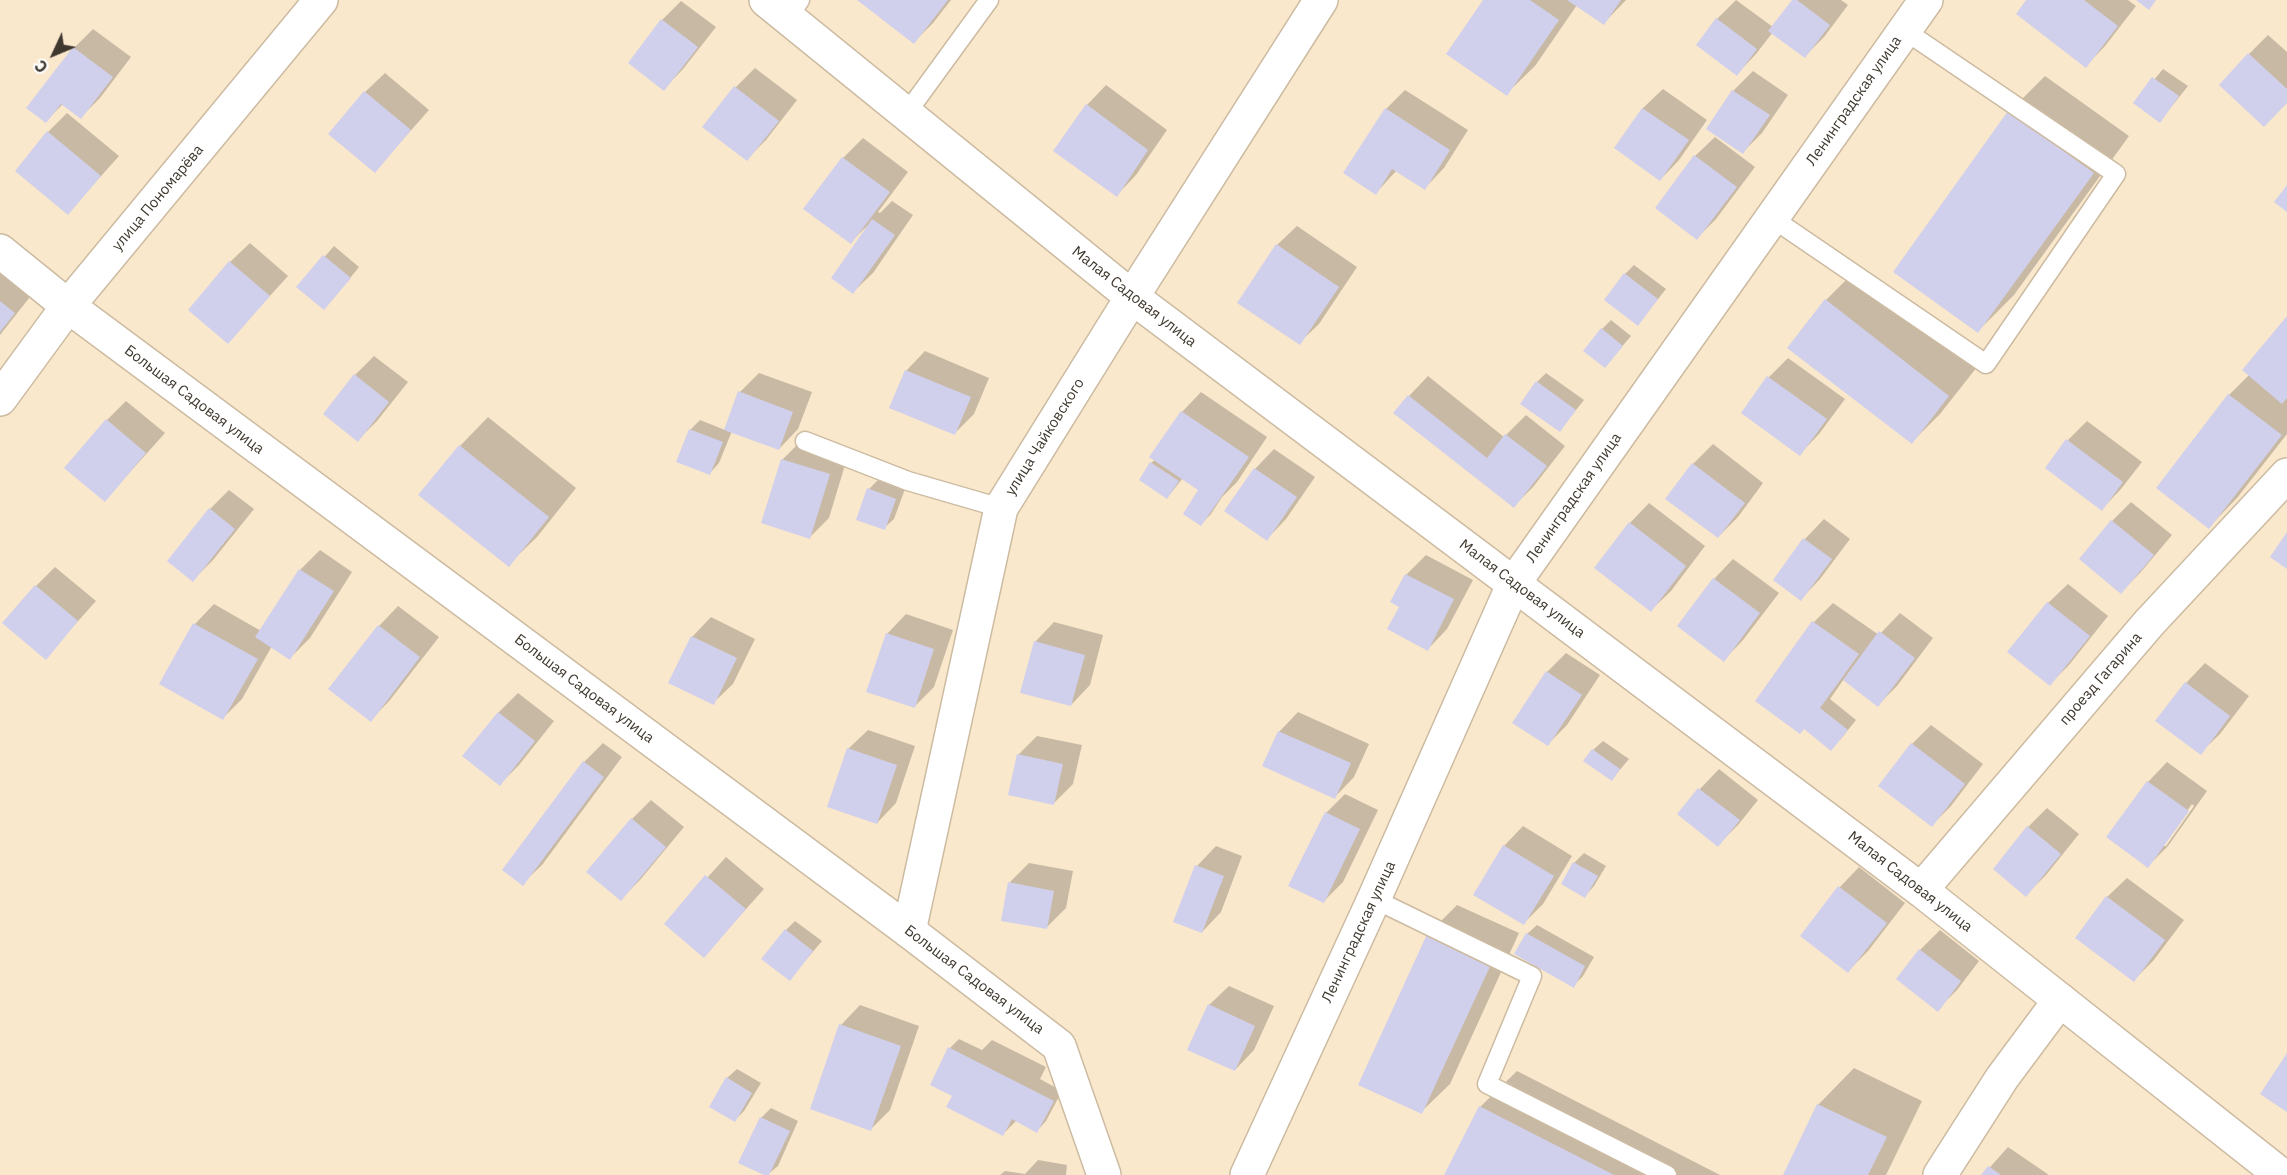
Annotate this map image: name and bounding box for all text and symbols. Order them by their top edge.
north arrow [24,24,84,84]
street label: Ленинградская улица [1802,33,1906,169]
text: С [30,56,52,77]
street label: улица Пономарёва [108,141,208,255]
street label: Малая Садовая улица [1068,243,1200,351]
street label: Большая Садовая улица [121,342,267,458]
street label: улица Чайковского [1002,375,1088,499]
street label: Ленинградская улица [1522,430,1626,566]
street label: Малая Садовая улица [1456,536,1588,642]
street label: проезд Гагарина [2056,629,2146,729]
street label: Большая Садовая улица [511,631,657,747]
street label: Малая Садовая улица [1844,828,1976,936]
street label: Ленинградская улица [1318,858,1400,1006]
street label: Большая Садовая улица [901,922,1047,1038]

